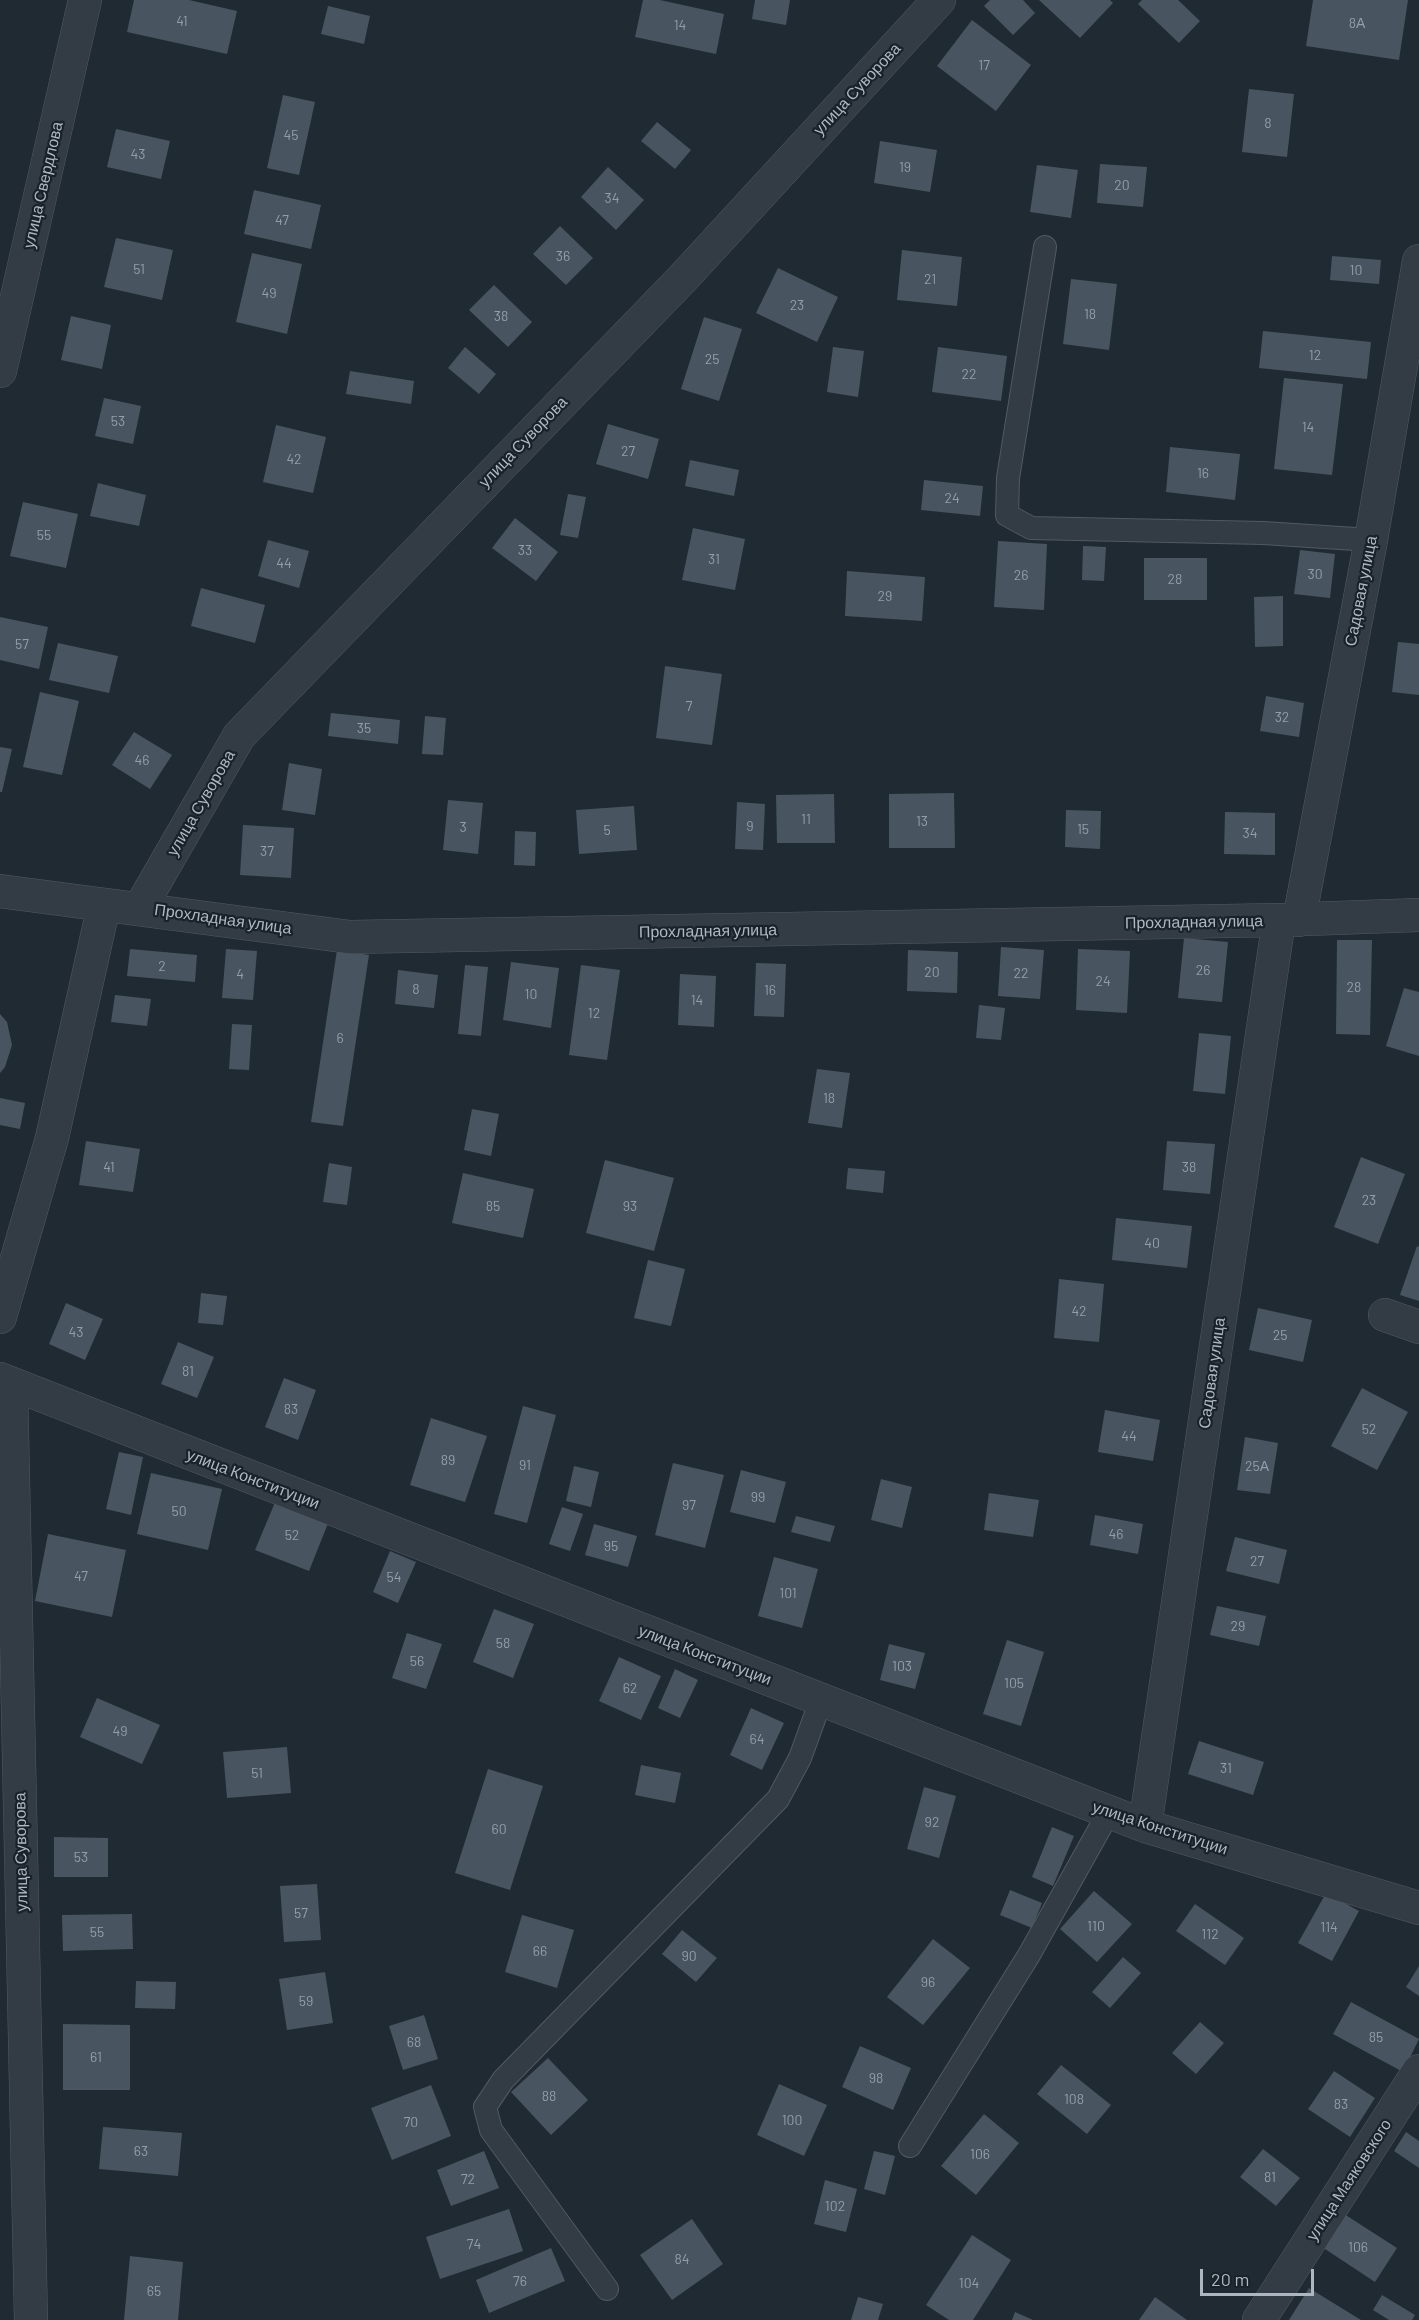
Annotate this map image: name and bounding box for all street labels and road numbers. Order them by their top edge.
street label: улица Суворова [809,39,905,139]
street label: улица Свердлова [19,120,67,250]
street label: улица Суворова [475,393,571,491]
street label: Садовая улица [1341,534,1381,648]
street label: улица Суворова [163,747,239,859]
street label: Прохладная улица [153,900,293,938]
street label: Прохладная улица [1125,911,1263,933]
street label: Прохладная улица [639,920,777,942]
street label: Садовая улица [1195,1316,1229,1430]
street label: улица Конституции [184,1445,322,1513]
street label: улица Конституции [636,1621,774,1689]
street label: улица Суворова [10,1792,32,1912]
street label: улица Конституции [1090,1797,1230,1859]
street label: улица Маяковского [1303,2116,1395,2244]

